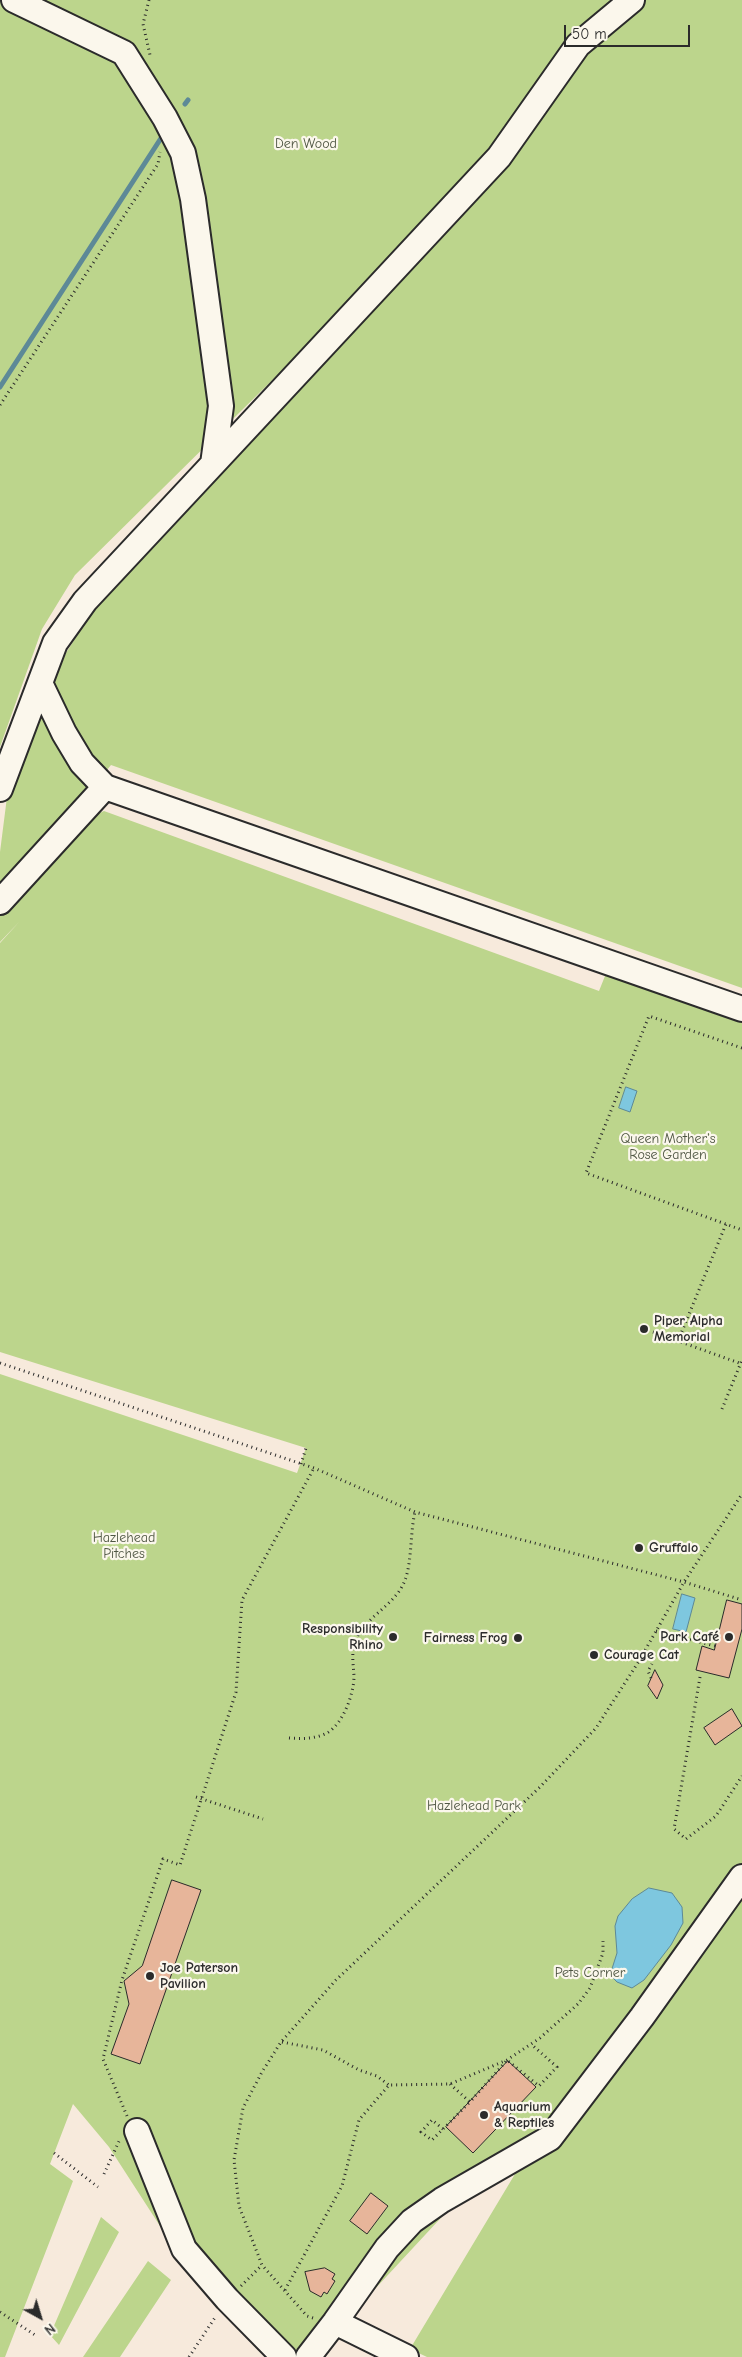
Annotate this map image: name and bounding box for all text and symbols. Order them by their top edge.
scale bar [567,15,693,47]
text: 50 m [572,25,607,43]
park label: Den Wood [275,136,337,152]
park label: Queen Mother's Rose Garden [620,1131,716,1164]
place label: Piper Alpha Memorial [654,1313,723,1345]
marker: Piper Alpha Memorial [638,1323,650,1335]
park label: Hazlehead Pitches [93,1530,155,1562]
place label: Gruffalo [649,1540,698,1556]
marker: Gruffalo [633,1542,645,1554]
place label: Responsibility Rhino [302,1621,383,1654]
place label: Park Café [660,1629,719,1645]
place label: Fairness Frog [424,1630,508,1646]
marker: Responsibility Rhino [387,1631,399,1643]
marker: Park Café [723,1631,735,1643]
marker: Fairness Frog [512,1632,524,1644]
place label: Courage Cat [604,1647,679,1663]
marker: Courage Cat [588,1649,600,1661]
park label: Hazlehead Park [427,1798,521,1814]
place label: Joe Paterson Pavilion [160,1960,238,1992]
park label: Pets Corner [555,1965,625,1981]
marker: Joe Paterson Pavilion [144,1970,156,1982]
place label: Aquarium & Reptiles [494,2099,554,2132]
marker: Aquarium & Reptiles [478,2109,490,2121]
north arrow [15,2292,65,2342]
text: N [41,2320,59,2339]

